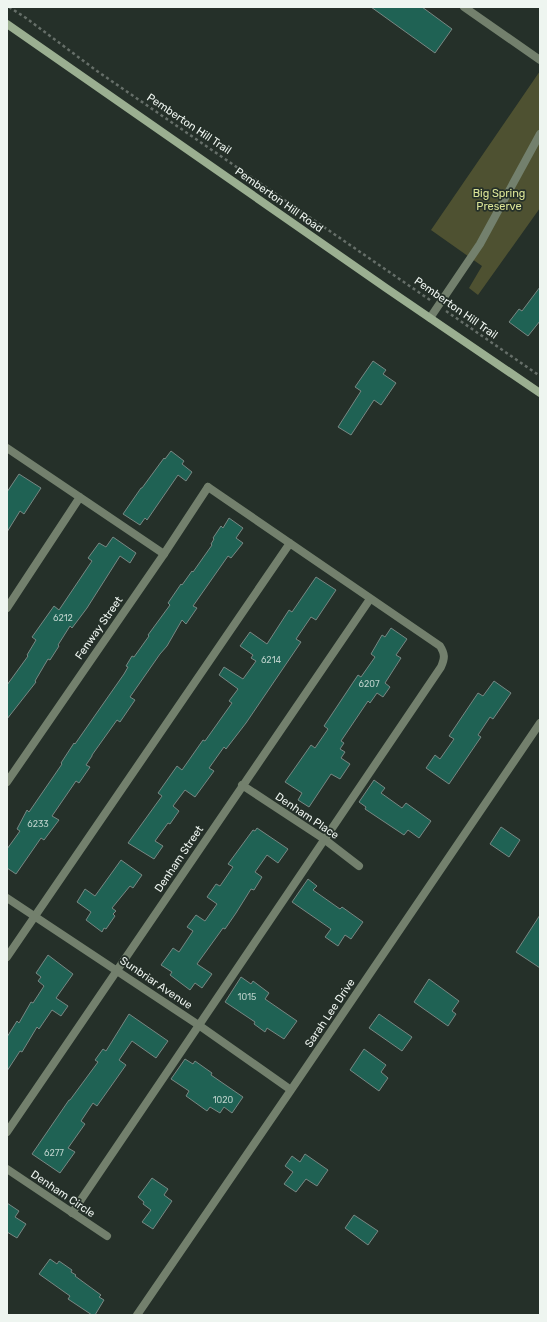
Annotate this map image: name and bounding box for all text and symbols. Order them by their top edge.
street label: Pemberton Hill Trail [144,91,234,157]
street label: Pemberton Hill Road [233,165,325,235]
park label: Big Spring Preserve [473,187,525,213]
street label: Pemberton Hill Trail [412,274,500,342]
street label: Fenway Street [72,593,126,662]
house number: 6212 [53,613,73,623]
house number: 6214 [261,655,281,665]
house number: 6207 [358,679,380,689]
street label: Denham Place [273,790,341,842]
house number: 6233 [27,819,49,829]
street label: Denham Street [152,823,206,895]
street label: Sunbriar Avenue [117,954,195,1012]
street label: Sarah Lee Drive [302,976,358,1050]
house number: 1015 [238,992,256,1002]
house number: 1020 [213,1095,234,1105]
house number: 6277 [44,1148,64,1158]
street label: Denham Circle [28,1168,98,1220]

